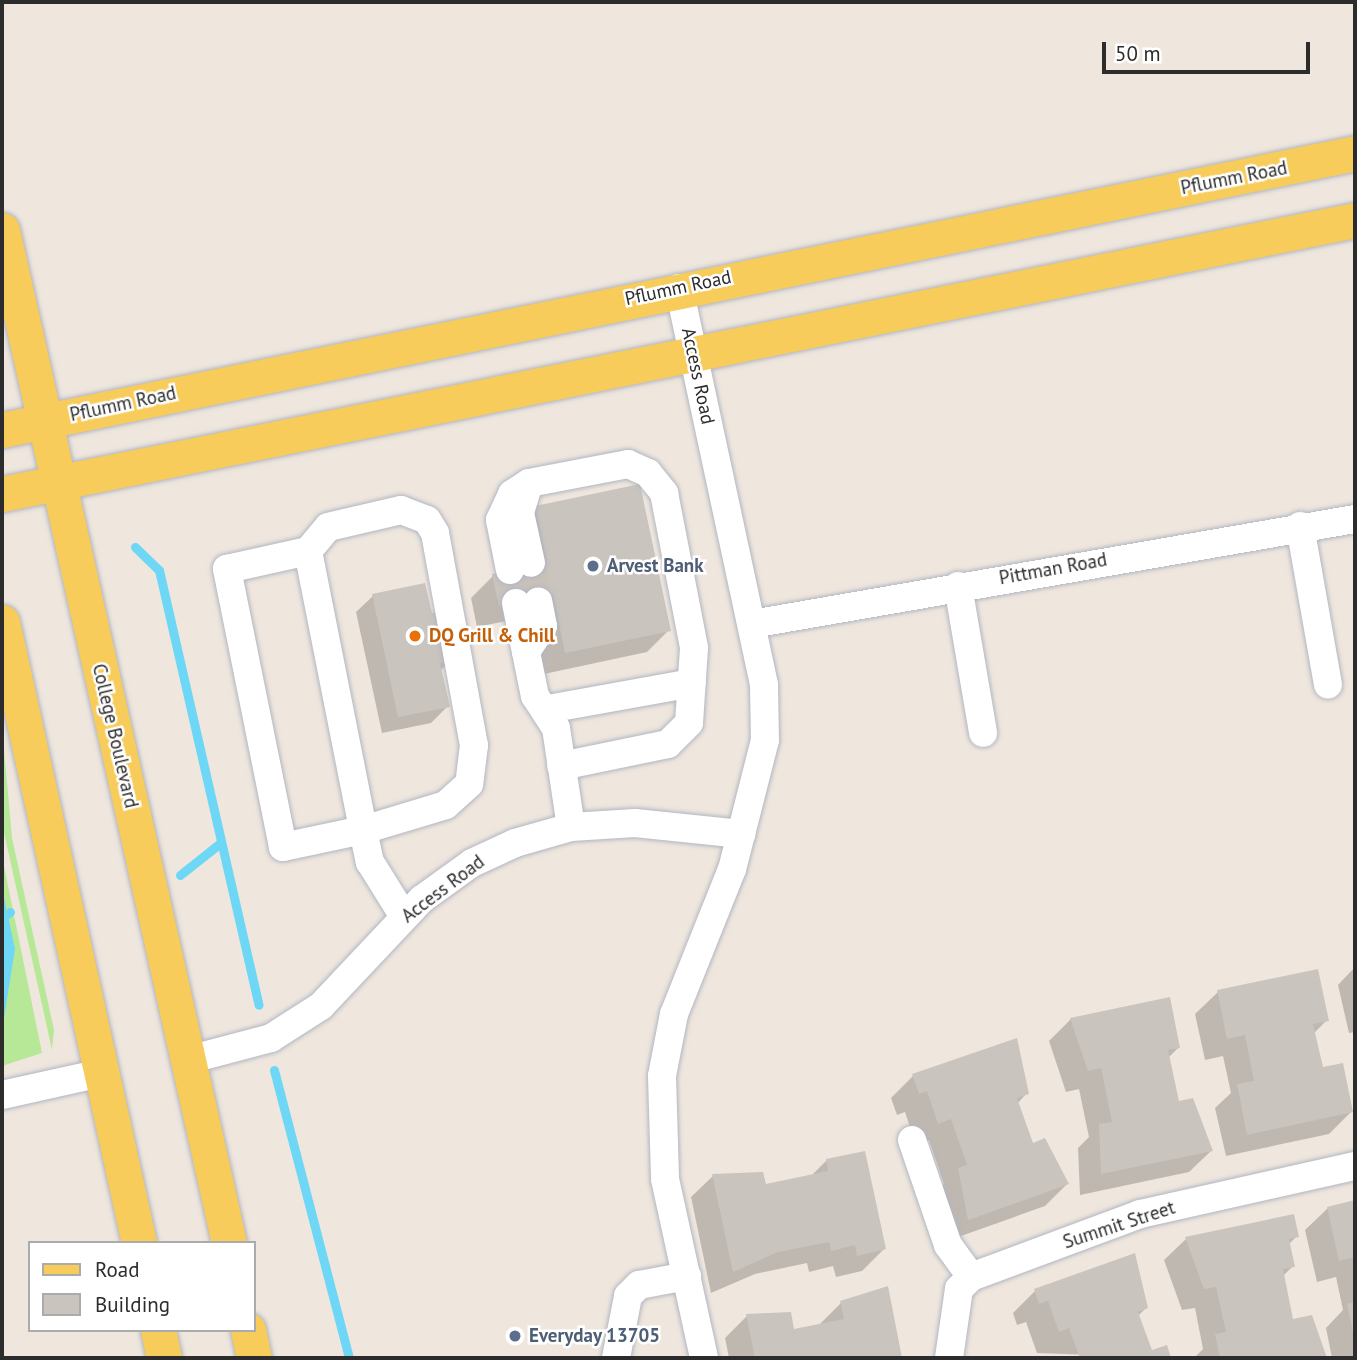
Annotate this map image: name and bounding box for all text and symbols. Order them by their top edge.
scale bar [1105,28,1313,72]
text: 50 m [1115,40,1161,67]
street label: Pflumm Road [1179,156,1289,200]
street label: Pflumm Road [623,266,733,310]
street label: Access Road [677,326,719,426]
street label: Pflumm Road [68,382,178,426]
street label: Pittman Road [997,548,1109,590]
place label: Arvest Bank [607,555,704,577]
marker: Arvest Bank [585,558,601,574]
place label: DQ Grill & Chill [429,625,556,647]
marker: DQ Grill & Chill [407,628,423,644]
street label: College Boulevard [87,662,143,810]
street label: Access Road [397,850,489,928]
street label: Summit Street [1060,1196,1178,1254]
legend [28,1241,256,1332]
text: Road [95,1256,139,1283]
text: Building [95,1291,170,1318]
place label: Everyday 13705 [529,1325,661,1347]
marker: Everyday 13705 [507,1328,523,1344]

